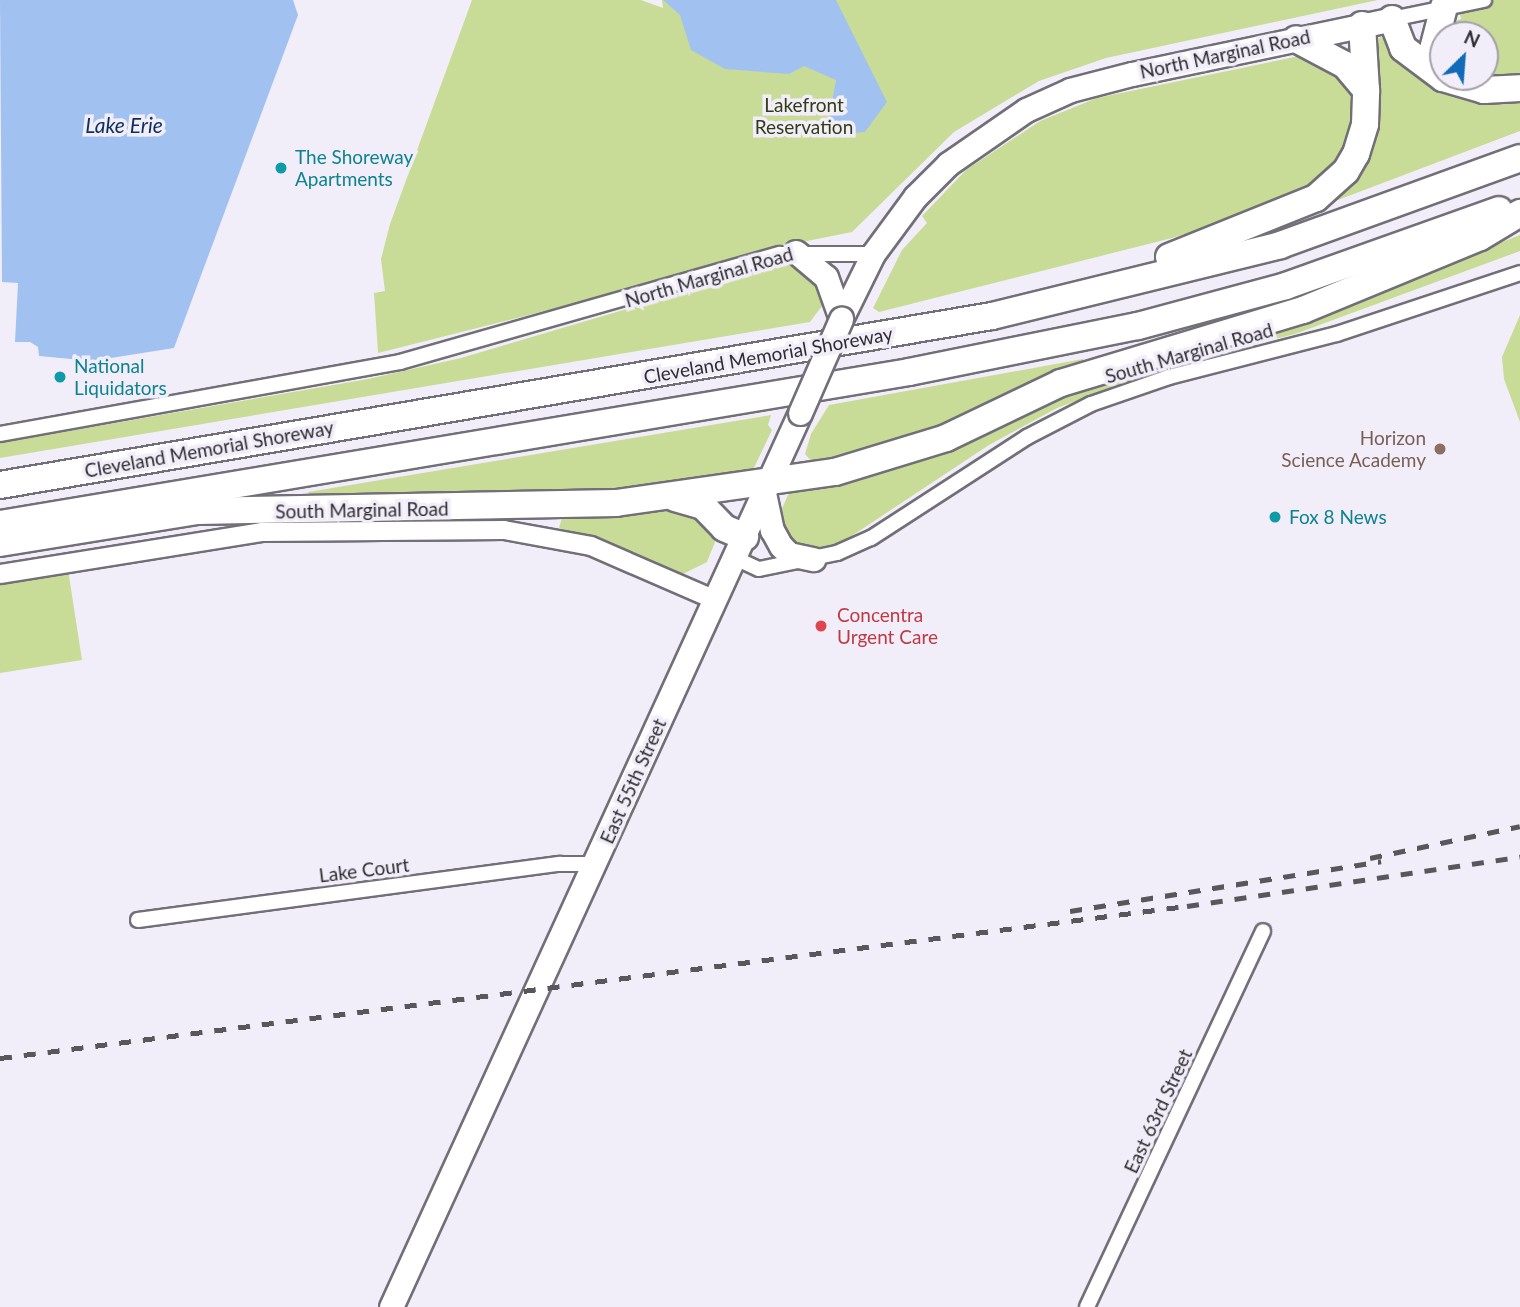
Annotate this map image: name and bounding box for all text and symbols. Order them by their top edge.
north arrow [1429,21,1499,91]
street label: North Marginal Road [1138,25,1312,83]
text: N [1461,25,1484,52]
park label: Lakefront Reservation [755,94,853,138]
water label: Lake Erie [85,112,163,138]
place label: The Shoreway Apartments [295,146,413,190]
marker: The Shoreway Apartments [273,160,289,176]
street label: North Marginal Road [622,242,796,312]
street label: South Marginal Road [1103,318,1275,388]
street label: Cleveland Memorial Shoreway [642,322,894,388]
place label: National Liquidators [74,355,167,399]
marker: National Liquidators [52,369,68,385]
street label: Cleveland Memorial Shoreway [83,416,335,482]
place label: Horizon Science Academy [1281,427,1426,471]
marker: Horizon Science Academy [1432,441,1448,457]
street label: South Marginal Road [275,497,449,523]
place label: Fox 8 News [1289,506,1387,528]
marker: Fox 8 News [1267,509,1283,525]
place label: Concentra Urgent Care [837,604,938,648]
marker: Concentra Urgent Care [811,616,831,636]
street label: East 55th Street [595,715,671,847]
street label: Lake Court [318,853,410,887]
street label: East 63rd Street [1119,1045,1197,1177]

